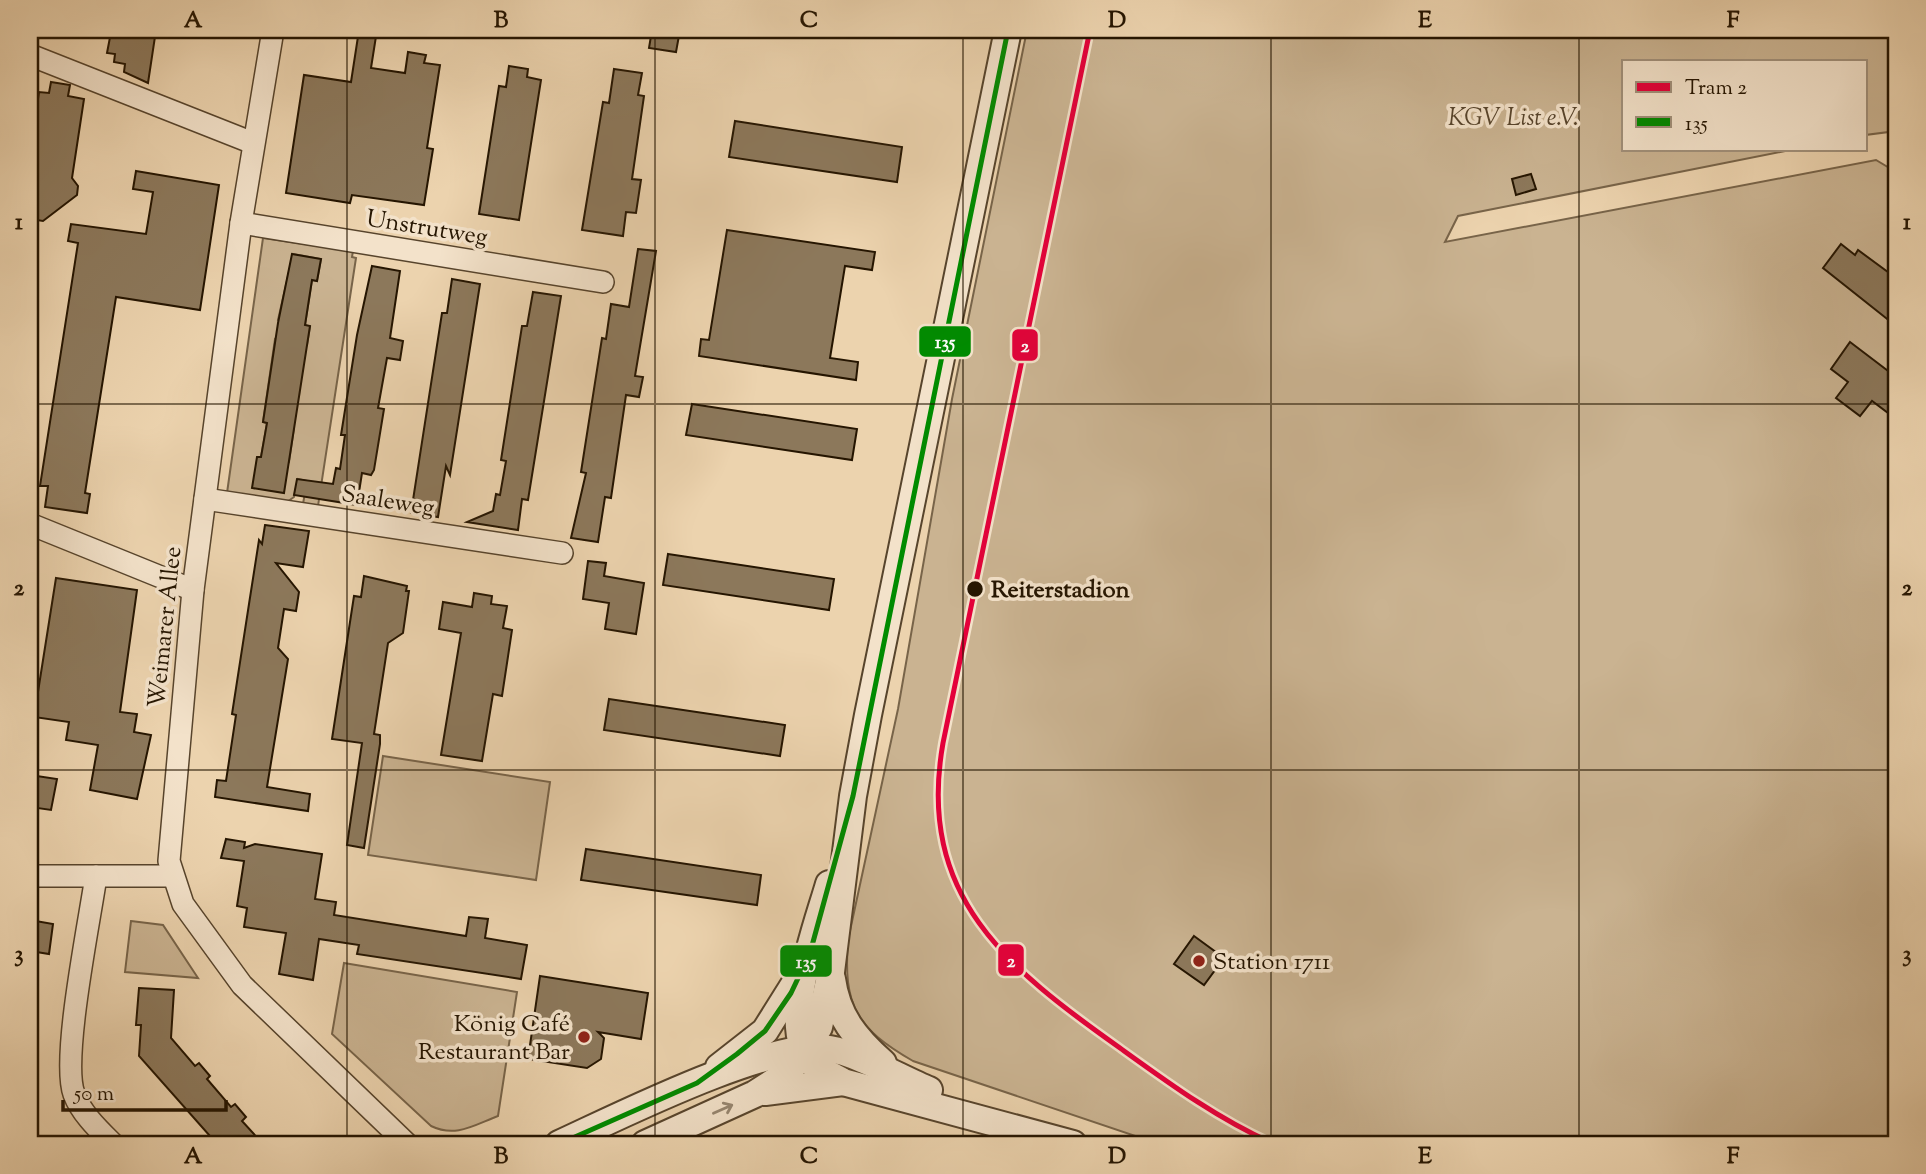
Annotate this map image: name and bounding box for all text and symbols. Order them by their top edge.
text: A [184,5,203,38]
text: B [494,5,509,38]
text: C [800,5,818,38]
text: D [1108,5,1126,38]
text: E [1418,5,1432,38]
text: F [1727,5,1740,38]
legend [1622,60,1867,150]
text: Tram 2 [1685,74,1747,104]
park label: KGV List e.V. [1448,102,1578,136]
text: 135 [1685,110,1708,140]
street label: Unstrutweg [363,203,490,255]
text: 1 [15,207,23,240]
text: 1 [1903,207,1911,240]
line badge: 135 [918,325,972,358]
line badge: 2 [1011,328,1039,362]
text: 135 [935,330,956,357]
text: 2 [1021,334,1030,361]
street label: Saaleweg [339,478,437,526]
street label: Weimarer Allee [141,545,191,710]
text: 2 [14,573,25,606]
text: 2 [1902,573,1913,606]
place label: Reiterstadion [991,574,1131,608]
marker: Reiterstadion [965,579,985,599]
text: 3 [14,939,24,972]
text: 3 [1902,939,1912,972]
line badge: 2 [997,943,1025,977]
line badge: 135 [779,944,833,978]
place label: Station 1711 [1213,946,1330,980]
text: 2 [1007,949,1016,976]
text: 135 [796,950,817,977]
marker: Station 1711 [1191,953,1207,969]
place label: König Café Restaurant Bar [418,1008,570,1070]
marker: König Café Restaurant Bar [576,1029,592,1045]
scale bar [63,1069,226,1113]
text: 50 m [73,1080,114,1110]
one-way arrow [712,1102,733,1115]
text: A [184,1141,203,1174]
text: B [494,1141,509,1174]
text: C [800,1141,818,1174]
text: D [1108,1141,1126,1174]
text: E [1418,1141,1432,1174]
text: F [1727,1141,1740,1174]

